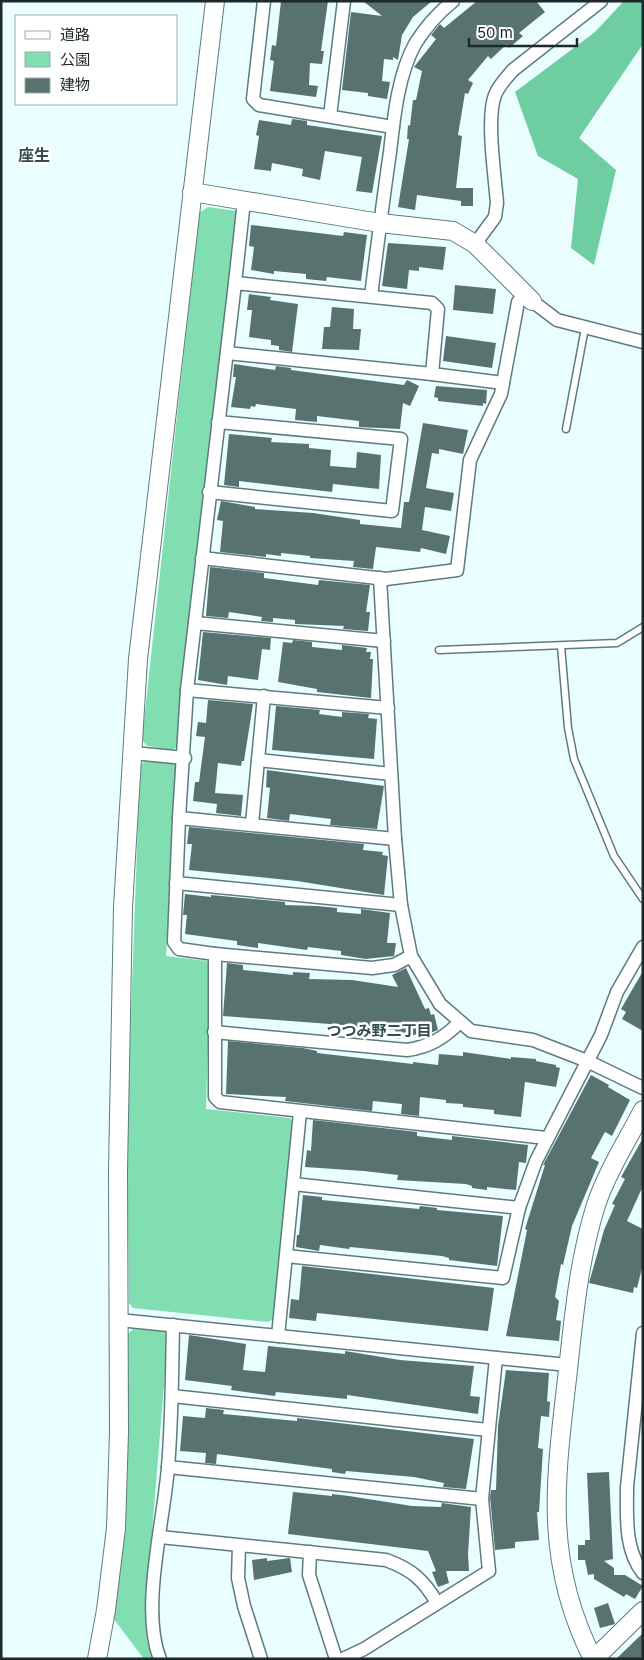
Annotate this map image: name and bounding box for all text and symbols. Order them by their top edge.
legend [15,15,178,105]
scale bar [469,15,576,47]
text: 50 m [477,23,513,42]
text: 道路 [60,25,90,44]
text: 公園 [60,50,90,69]
text: 建物 [60,75,90,94]
district label: 座生 [18,145,50,165]
district label: つつみ野二丁目 [326,1021,432,1040]

